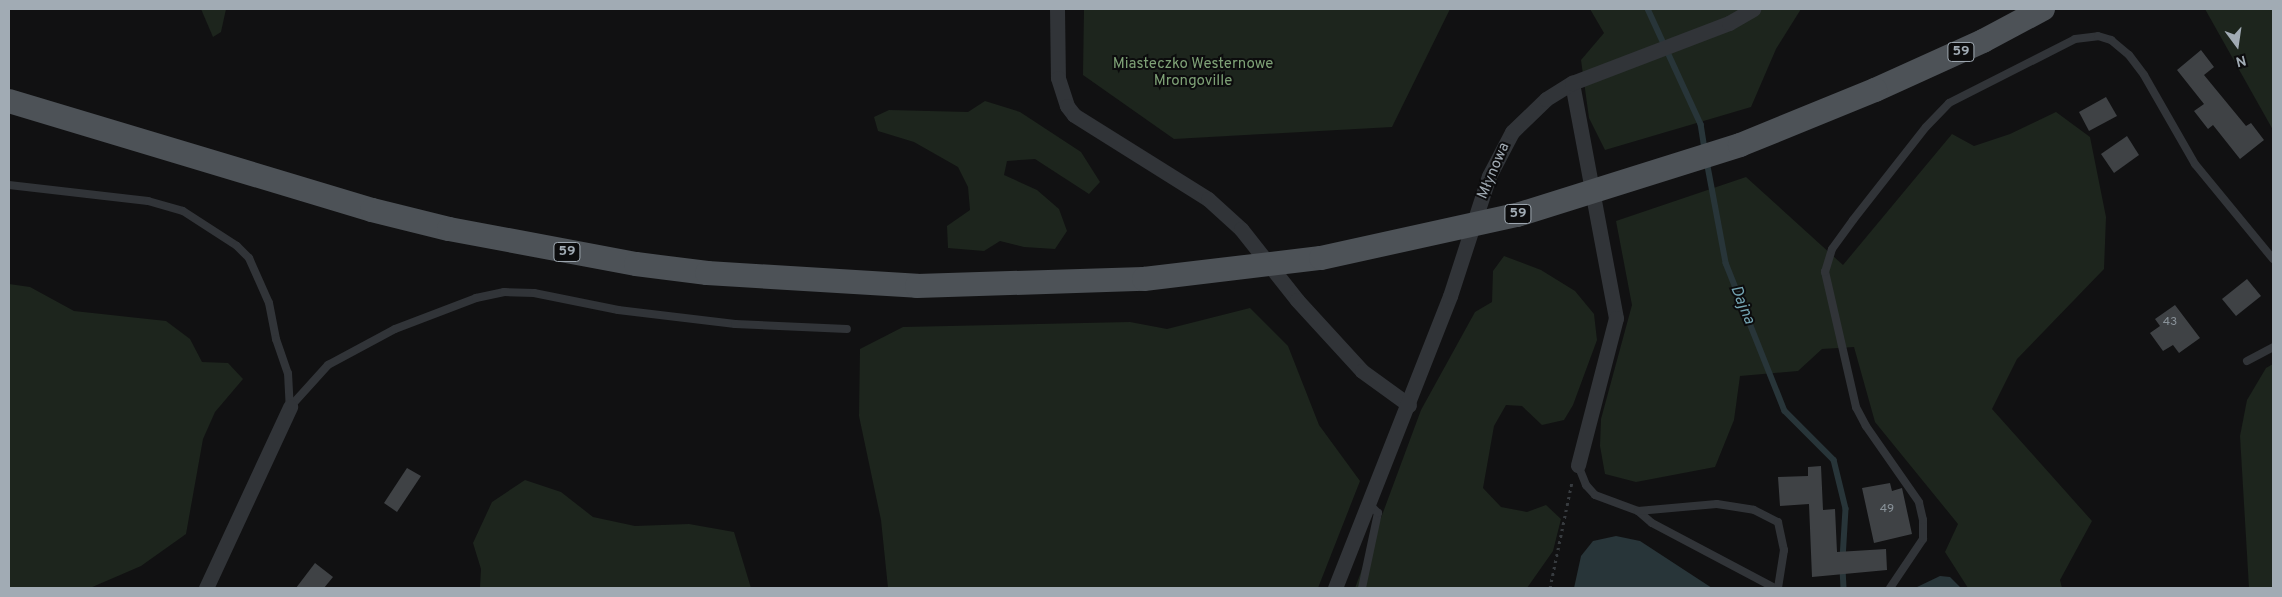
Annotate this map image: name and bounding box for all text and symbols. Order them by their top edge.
north arrow [2212,20,2262,70]
road number: 59 [1947,41,1975,64]
text: N [2234,51,2248,70]
park label: Miasteczko Westernowe Mrongoville [1113,55,1273,90]
street label: Młynowa [1474,140,1514,202]
road number: 59 [1504,202,1532,225]
road number: 59 [553,240,581,264]
water label: Dajna [1726,283,1758,327]
house number: 43 [2163,316,2177,330]
house number: 49 [1880,503,1894,517]

